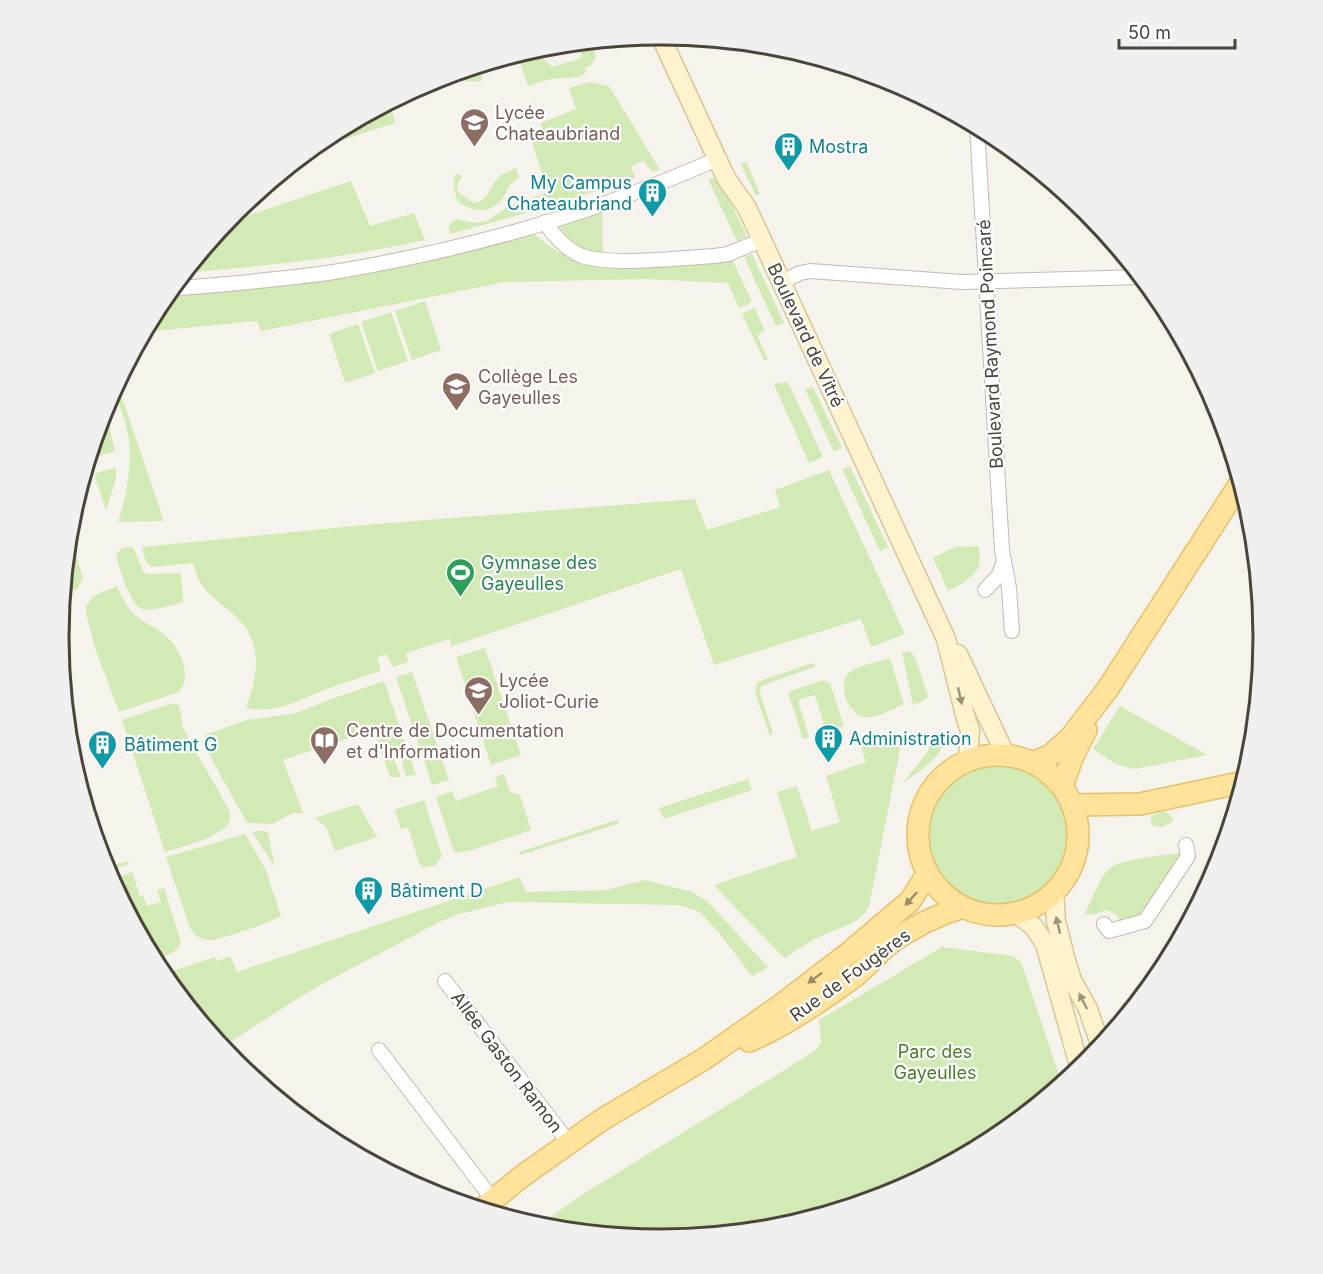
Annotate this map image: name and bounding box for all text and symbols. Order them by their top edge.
scale bar [1119,12,1234,50]
text: 50 m [1128,22,1171,43]
place label: Lycée Chateaubriand [495,102,620,144]
school or university icon: Lycée Chateaubriand [458,106,490,148]
building icon: Mostra [772,130,804,172]
place label: Mostra [809,136,868,157]
place label: My Campus Chateaubriand [507,172,632,214]
building icon: My Campus Chateaubriand [637,176,669,218]
street label: Boulevard Raymond Poincaré [973,219,1007,469]
street label: Boulevard de Vitré [763,260,849,410]
place label: Collège Les Gayeulles [478,366,578,408]
school or university icon: Collège Les Gayeulles [441,370,473,412]
place label: Gymnase des Gayeulles [481,552,597,594]
sports icon: Gymnase des Gayeulles [444,556,476,598]
place label: Lycée Joliot-Curie [499,670,599,712]
school or university icon: Lycée Joliot-Curie [462,674,494,716]
one-way arrow [956,686,966,705]
place label: Centre de Documentation et d'Information [346,720,564,762]
building icon: Administration [812,722,844,764]
library icon: Centre de Documentation et d'Information [309,724,341,766]
building icon: Bâtiment G [87,728,119,770]
place label: Administration [849,728,972,749]
place label: Bâtiment G [124,734,217,755]
building icon: Bâtiment D [353,874,385,916]
place label: Bâtiment D [390,880,483,901]
one-way arrow [904,891,918,906]
one-way arrow [1052,915,1062,934]
street label: Rue de Fougères [786,924,914,1026]
one-way arrow [808,972,823,984]
street label: Allée Gaston Ramon [447,987,567,1137]
one-way arrow [1079,993,1088,1010]
park label: Parc des Gayeulles [894,1041,976,1083]

